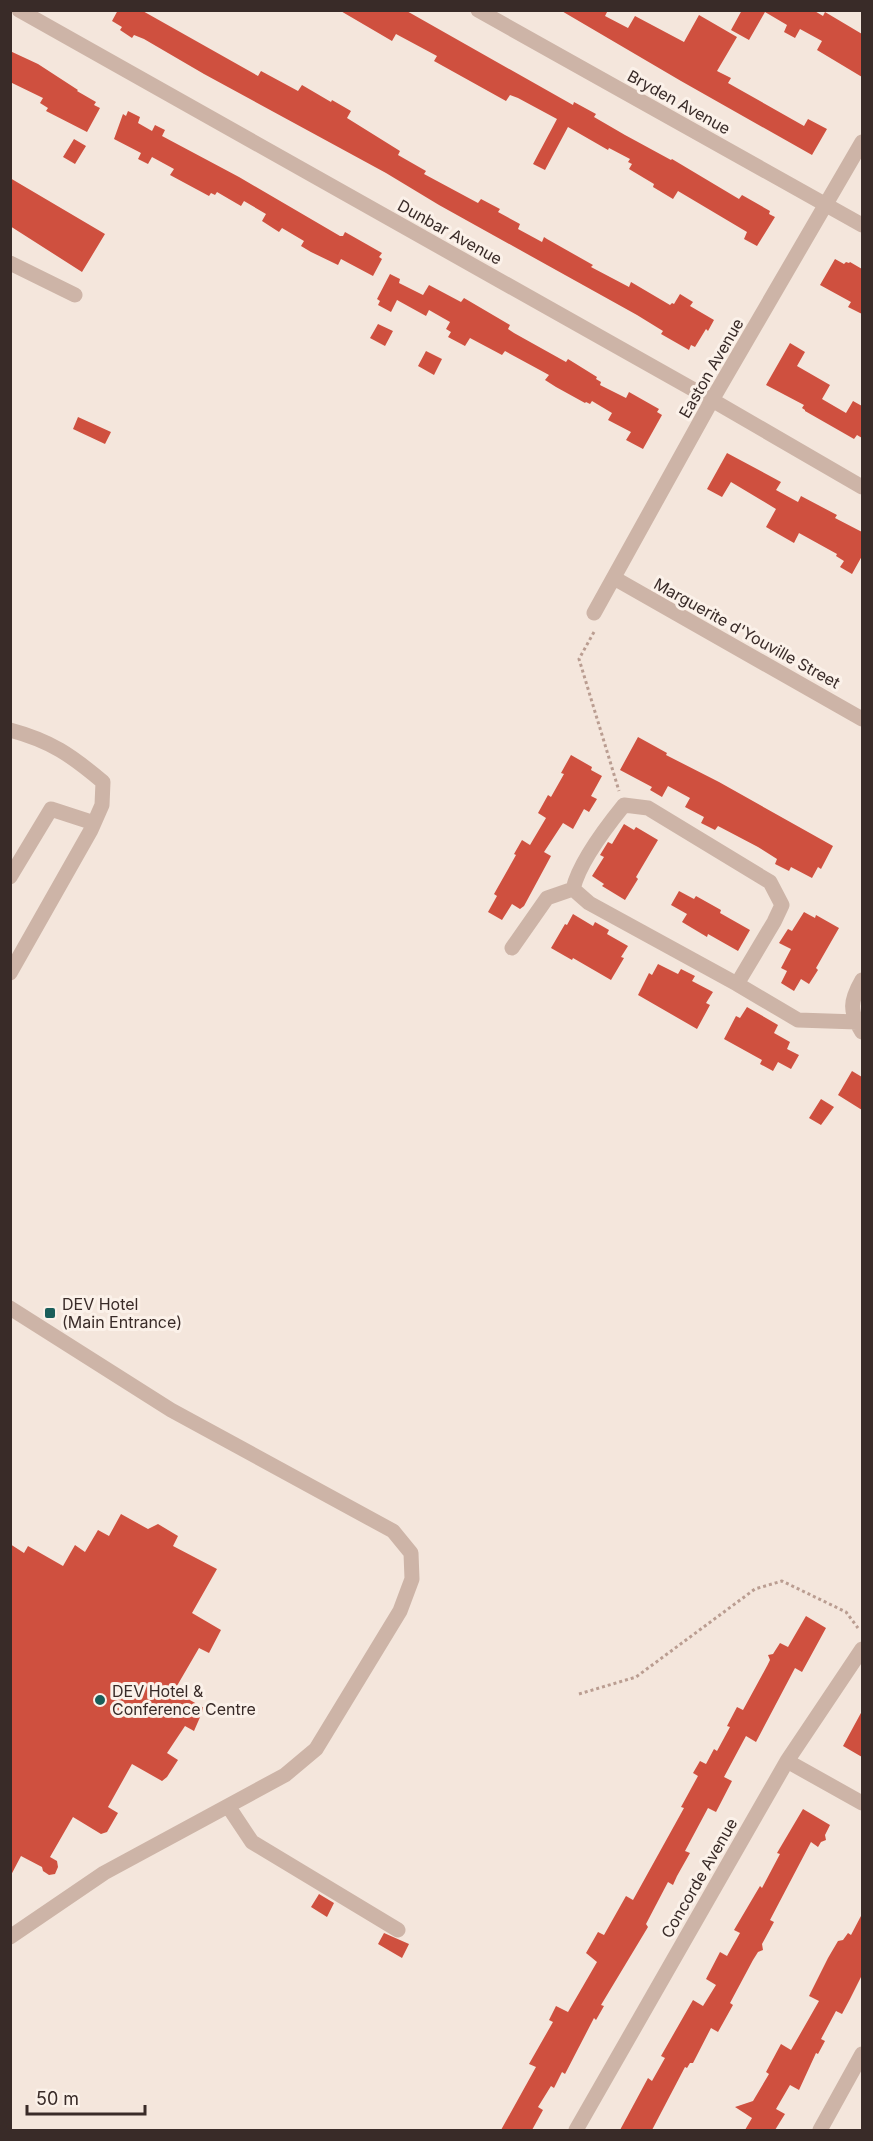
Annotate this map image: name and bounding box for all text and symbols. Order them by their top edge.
street label: Bryden Avenue [624,65,734,139]
street label: Dunbar Avenue [394,195,506,269]
street label: Easton Avenue [674,315,748,421]
street label: Marguerite d'Youville Street [650,573,844,693]
place label: DEV Hotel (Main Entrance) [62,1294,182,1332]
marker: DEV Hotel (Main Entrance) [43,1306,57,1320]
place label: DEV Hotel & Conference Centre [112,1681,256,1719]
marker: DEV Hotel & Conference Centre [93,1693,107,1707]
street label: Concorde Avenue [657,1815,741,1941]
scale bar [27,2078,146,2116]
text: 50 m [36,2088,79,2109]

